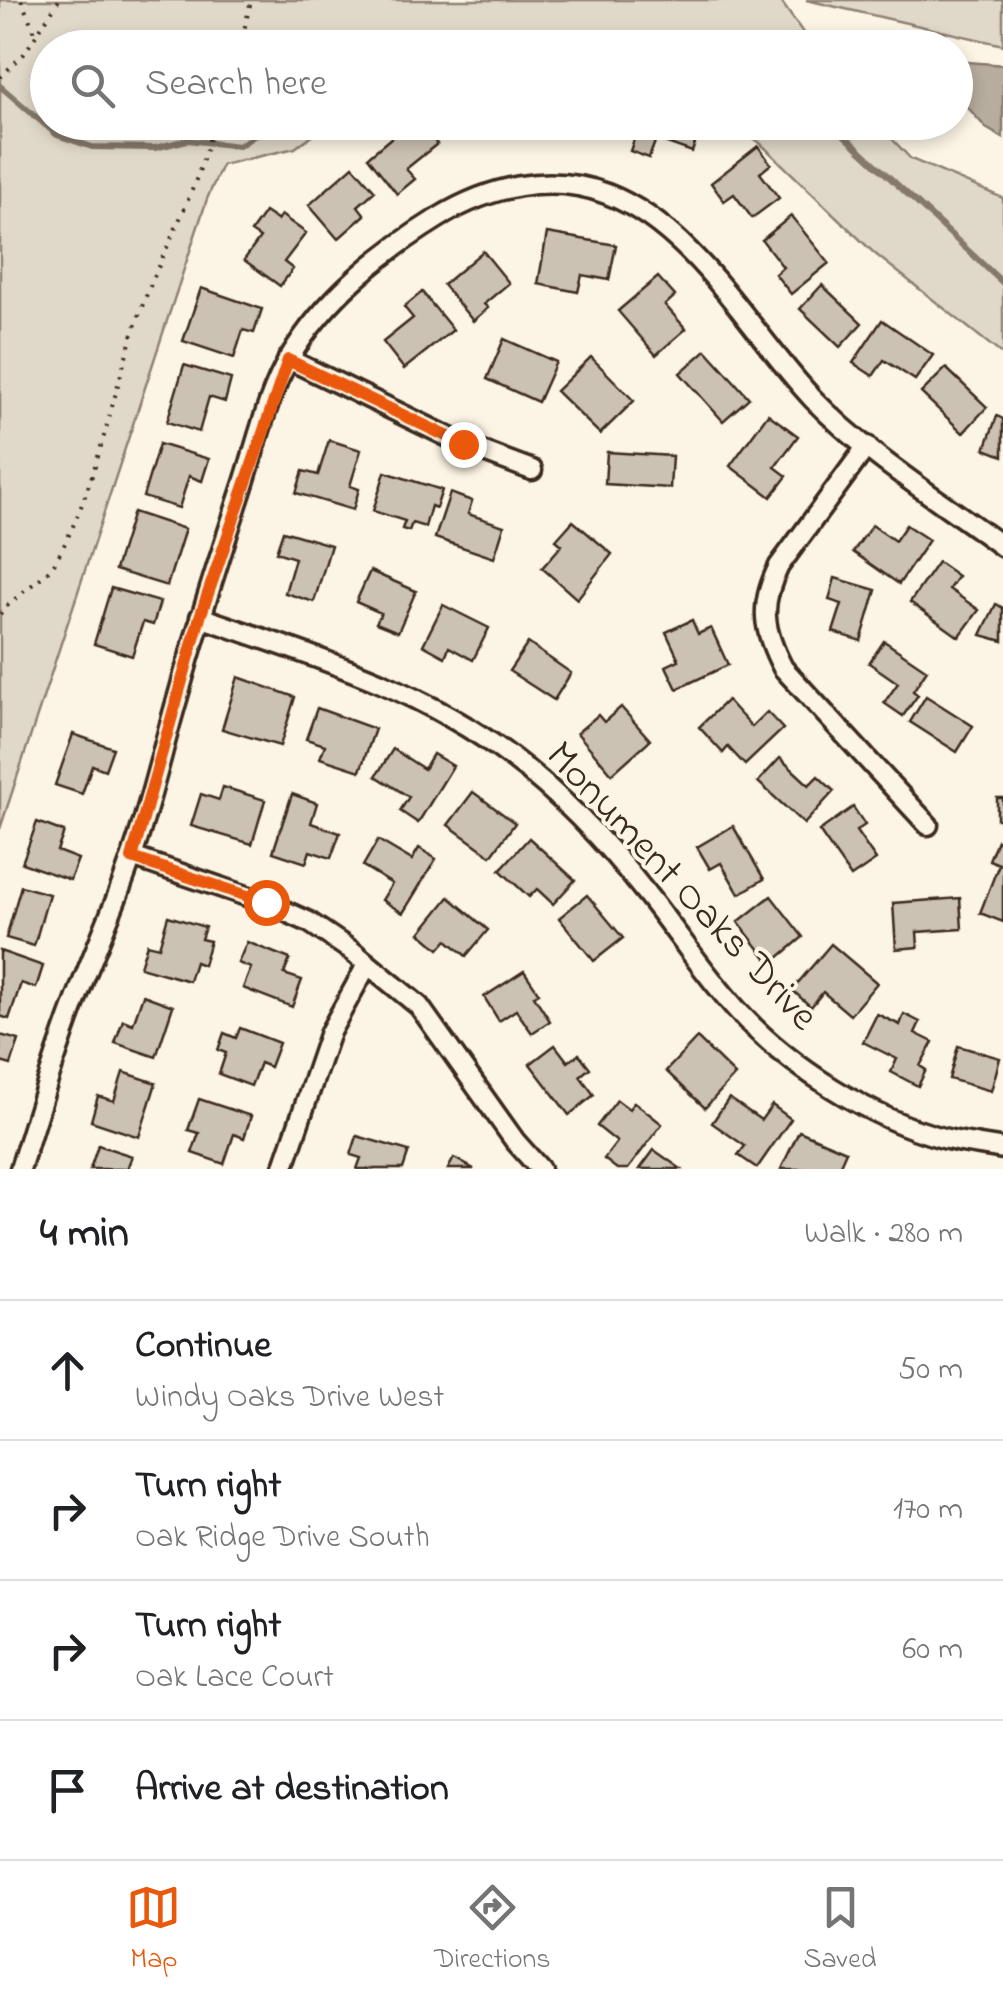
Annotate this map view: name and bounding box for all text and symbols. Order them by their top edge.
search box [30,30,973,140]
text: Search here [145,57,327,113]
icon: search [65,58,120,113]
route end [441,422,487,468]
street label: Monument Oaks Drive [530,728,832,1046]
route start [244,880,290,926]
text: 4 min [40,1204,129,1265]
text: Walk · 280 m [804,1211,963,1258]
text: Continue [135,1319,271,1375]
icon: ahead [40,1343,95,1398]
text: 50 m [898,1347,963,1394]
text: Windy Oaks Drive West [135,1375,444,1422]
text: Turn right [135,1459,281,1515]
icon: right [40,1483,95,1538]
text: 170 m [893,1487,963,1534]
text: Oak Ridge Drive South [135,1515,430,1562]
text: Turn right [135,1599,281,1655]
icon: right [40,1623,95,1678]
text: 60 m [902,1627,963,1674]
text: Oak Lace Court [135,1655,334,1702]
text: Arrive at destination [135,1762,449,1818]
icon: arrive [40,1763,95,1818]
tab: Map [126,1880,181,1981]
tab: Directions [434,1880,551,1981]
tab: Saved [804,1880,877,1981]

